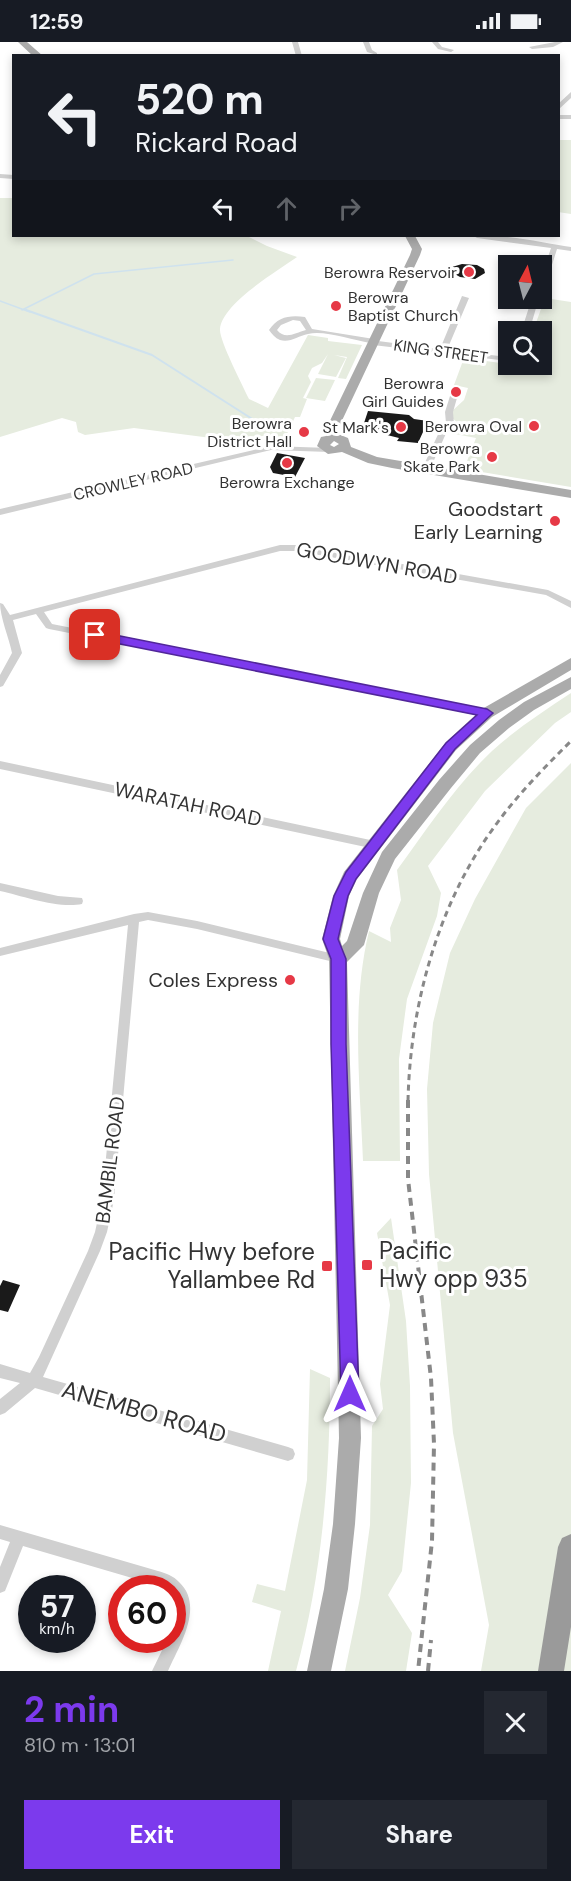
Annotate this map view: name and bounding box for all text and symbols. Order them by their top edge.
text: 12:59 [30,7,83,36]
text: 520 m [135,72,264,127]
icon: left [36,78,114,156]
text: Rickard Road [135,125,298,160]
icon: left [207,192,240,225]
icon: ahead [270,192,303,225]
icon: right [333,192,366,225]
north arrow [498,255,552,309]
map controls [498,255,552,375]
place label: Berowra Reservoir [324,262,457,283]
marker: Berowra Reservoir [462,265,476,279]
place label: Berowra Baptist Church [348,287,458,326]
marker: Berowra Baptist Church [329,299,343,313]
button: search [498,321,552,375]
street label: KING STREET [392,334,489,369]
place label: Berowra Girl Guides [362,373,444,412]
marker: Berowra Girl Guides [449,385,463,399]
place label: Berowra District Hall [207,413,292,452]
place label: Berowra Oval [425,416,522,437]
place label: St Mark's [322,417,389,438]
marker: Berowra Oval [527,419,541,433]
marker: St Mark's [394,420,408,434]
marker: Berowra District Hall [297,425,311,439]
place label: Berowra Skate Park [403,438,480,477]
marker: Berowra Skate Park [485,450,499,464]
marker: Berowra Exchange [280,456,294,470]
street label: CROWLEY ROAD [71,458,195,505]
place label: Berowra Exchange [219,472,355,493]
place label: Goodstart Early Learning [414,496,543,545]
marker: Goodstart Early Learning [548,514,562,528]
street label: GOODWYN ROAD [295,536,459,590]
pin [69,609,120,660]
icon: arrive [78,618,111,651]
street label: WARATAH ROAD [112,776,264,832]
place label: Coles Express [148,967,278,993]
marker: Coles Express [283,973,297,987]
street label: BAMBIL ROAD [89,1095,131,1225]
place label: Pacific Hwy opp 935 [379,1235,528,1294]
place label: Pacific Hwy before Yallambee Rd [108,1236,315,1295]
marker: Pacific Hwy opp 935 [360,1258,374,1272]
marker: Pacific Hwy before Yallambee Rd [320,1259,334,1273]
position arrow [318,1362,382,1426]
street label: ANEMBO ROAD [58,1373,230,1450]
speed limit sign: 60 [108,1575,186,1653]
text: 57 [40,1587,74,1626]
text: km/h [39,1619,75,1639]
text: 2 min [24,1686,119,1733]
button: close [484,1691,547,1754]
text: 810 m · 13:01 [24,1732,135,1758]
button: Exit [24,1800,280,1869]
button: Share [292,1800,547,1869]

